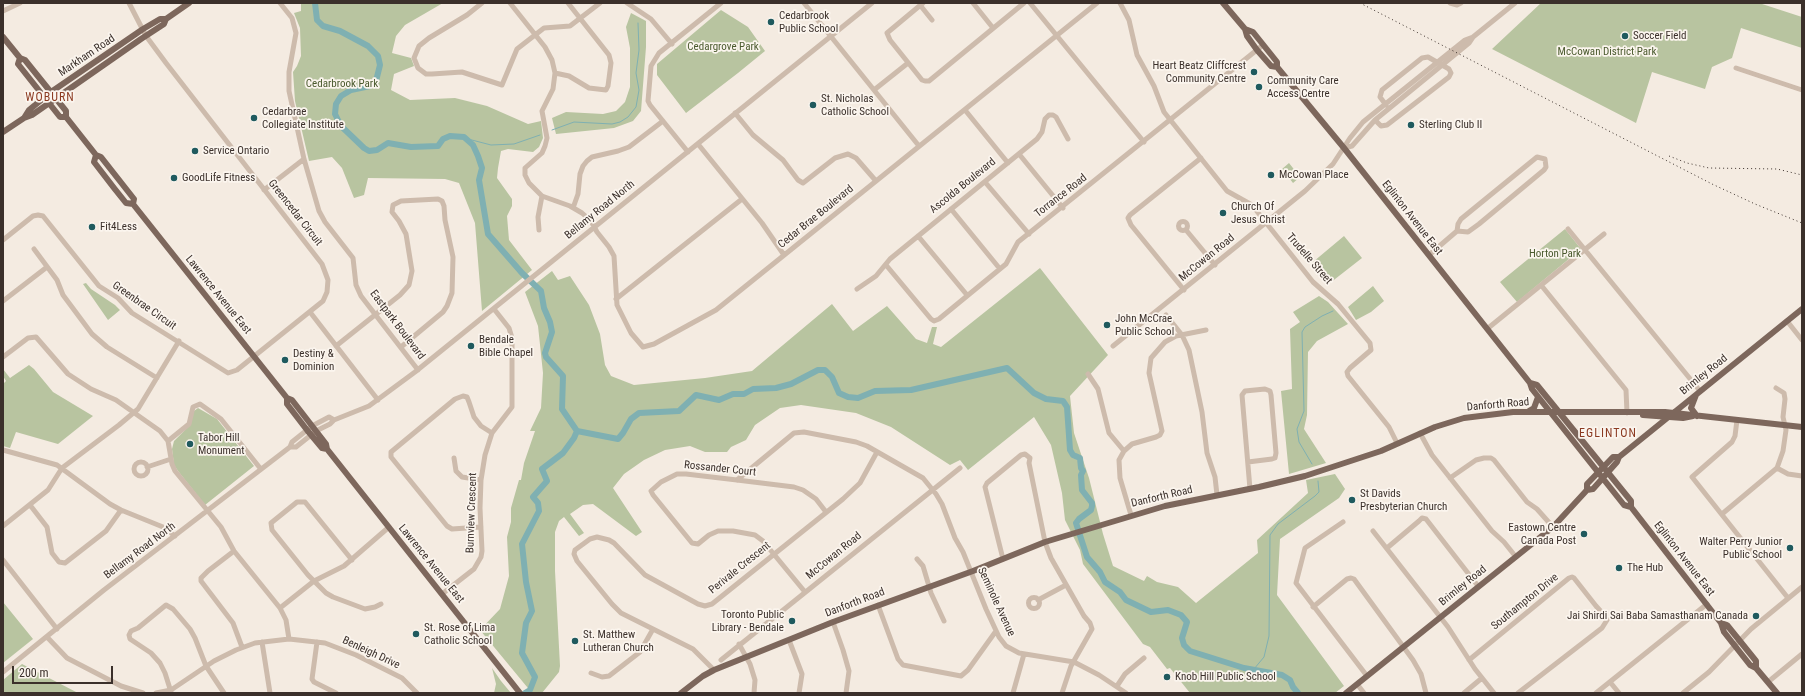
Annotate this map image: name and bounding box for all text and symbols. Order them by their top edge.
place label: Cedarbrook Public School [779,9,838,35]
marker: Cedarbrook Public School [766,17,776,27]
place label: Soccer Field [1633,29,1686,43]
marker: Soccer Field [1620,31,1630,41]
street label: Markham Road [56,32,118,80]
park label: Cedargrove Park [687,40,759,54]
park label: McCowan District Park [1558,45,1656,59]
place label: Heart Beatz Cliffcrest Community Centre [1152,59,1246,85]
marker: Heart Beatz Cliffcrest Community Centre [1249,67,1259,77]
place label: Community Care Access Centre [1267,74,1339,100]
park label: Cedarbrook Park [306,77,378,91]
marker: Community Care Access Centre [1254,82,1264,92]
district label: WOBURN [25,91,75,105]
place label: St. Nicholas Catholic School [821,92,889,118]
marker: St. Nicholas Catholic School [808,100,818,110]
place label: Cedarbrae Collegiate Institute [262,105,344,131]
marker: Cedarbrae Collegiate Institute [249,113,259,123]
place label: Sterling Club II [1419,118,1482,132]
marker: Sterling Club II [1406,120,1416,130]
place label: Service Ontario [203,144,269,158]
marker: Service Ontario [190,146,200,156]
street label: Ascolda Boulevard [927,155,999,217]
place label: McCowan Place [1279,168,1349,182]
marker: McCowan Place [1266,170,1276,180]
place label: GoodLife Fitness [182,171,255,185]
street label: Torrance Road [1032,172,1090,220]
marker: GoodLife Fitness [169,173,179,183]
street label: Greencedar Circuit [265,177,325,249]
street label: Bellamy Road North [562,178,638,242]
street label: Eglinton Avenue East [1379,178,1445,258]
street label: Cedar Brae Boulevard [776,183,856,251]
place label: Church Of Jesus Christ [1231,200,1285,226]
marker: Church Of Jesus Christ [1218,208,1228,218]
place label: Fit4Less [100,220,137,234]
marker: Fit4Less [87,222,97,232]
street label: Trudelle Street [1283,231,1335,287]
street label: McCowan Road [1177,232,1237,284]
park label: Horton Park [1529,247,1581,261]
street label: Lawrence Avenue East [182,253,254,337]
street label: Greenbrae Circuit [109,279,179,333]
street label: Eastpark Boulevard [367,288,427,362]
place label: John McCrae Public School [1115,312,1174,338]
marker: John McCrae Public School [1102,320,1112,330]
place label: Bendale Bible Chapel [479,333,533,359]
marker: Bendale Bible Chapel [466,341,476,351]
place label: Destiny & Dominion [293,347,334,373]
street label: Brimley Road [1678,352,1730,398]
marker: Destiny & Dominion [280,355,290,365]
street label: Danforth Road [1466,396,1530,414]
district label: EGLINTON [1579,427,1637,441]
place label: Tabor Hill Monument [198,431,244,457]
marker: Tabor Hill Monument [185,439,195,449]
street label: Rossander Court [683,459,757,479]
street label: Burnview Crescent [464,473,480,553]
street label: Danforth Road [1130,484,1194,510]
place label: St Davids Presbyterian Church [1360,487,1447,513]
marker: St Davids Presbyterian Church [1347,495,1357,505]
street label: Eglinton Avenue East [1651,519,1717,599]
street label: Bellamy Road North [102,520,178,582]
place label: Eastown Centre Canada Post [1508,521,1576,547]
street label: Lawrence Avenue East [395,522,467,606]
marker: Eastown Centre Canada Post [1579,529,1589,539]
street label: McCowan Road [804,530,864,582]
place label: Walter Perry Junior Public School [1699,535,1782,561]
street label: Perivale Crescent [706,539,774,597]
marker: Walter Perry Junior Public School [1785,543,1795,553]
place label: The Hub [1627,561,1663,575]
street label: Brimley Road [1437,563,1489,609]
marker: The Hub [1614,563,1624,573]
street label: Seminole Avenue [974,566,1018,638]
street label: Southampton Drive [1489,571,1561,633]
street label: Danforth Road [823,586,887,620]
place label: Toronto Public Library - Bendale [712,608,784,634]
place label: Jai Shirdi Sai Baba Samasthanam Canada [1567,609,1748,623]
marker: Jai Shirdi Sai Baba Samasthanam Canada [1751,611,1761,621]
marker: Toronto Public Library - Bendale [787,616,797,626]
place label: St. Rose of Lima Catholic School [424,621,495,647]
place label: St. Matthew Lutheran Church [583,628,654,654]
marker: St. Rose of Lima Catholic School [411,629,421,639]
street label: Benleigh Drive [340,634,402,672]
marker: St. Matthew Lutheran Church [570,636,580,646]
scale bar [14,658,115,684]
text: 200 m [19,666,49,680]
place label: Knob Hill Public School [1175,670,1276,684]
marker: Knob Hill Public School [1162,672,1172,682]

